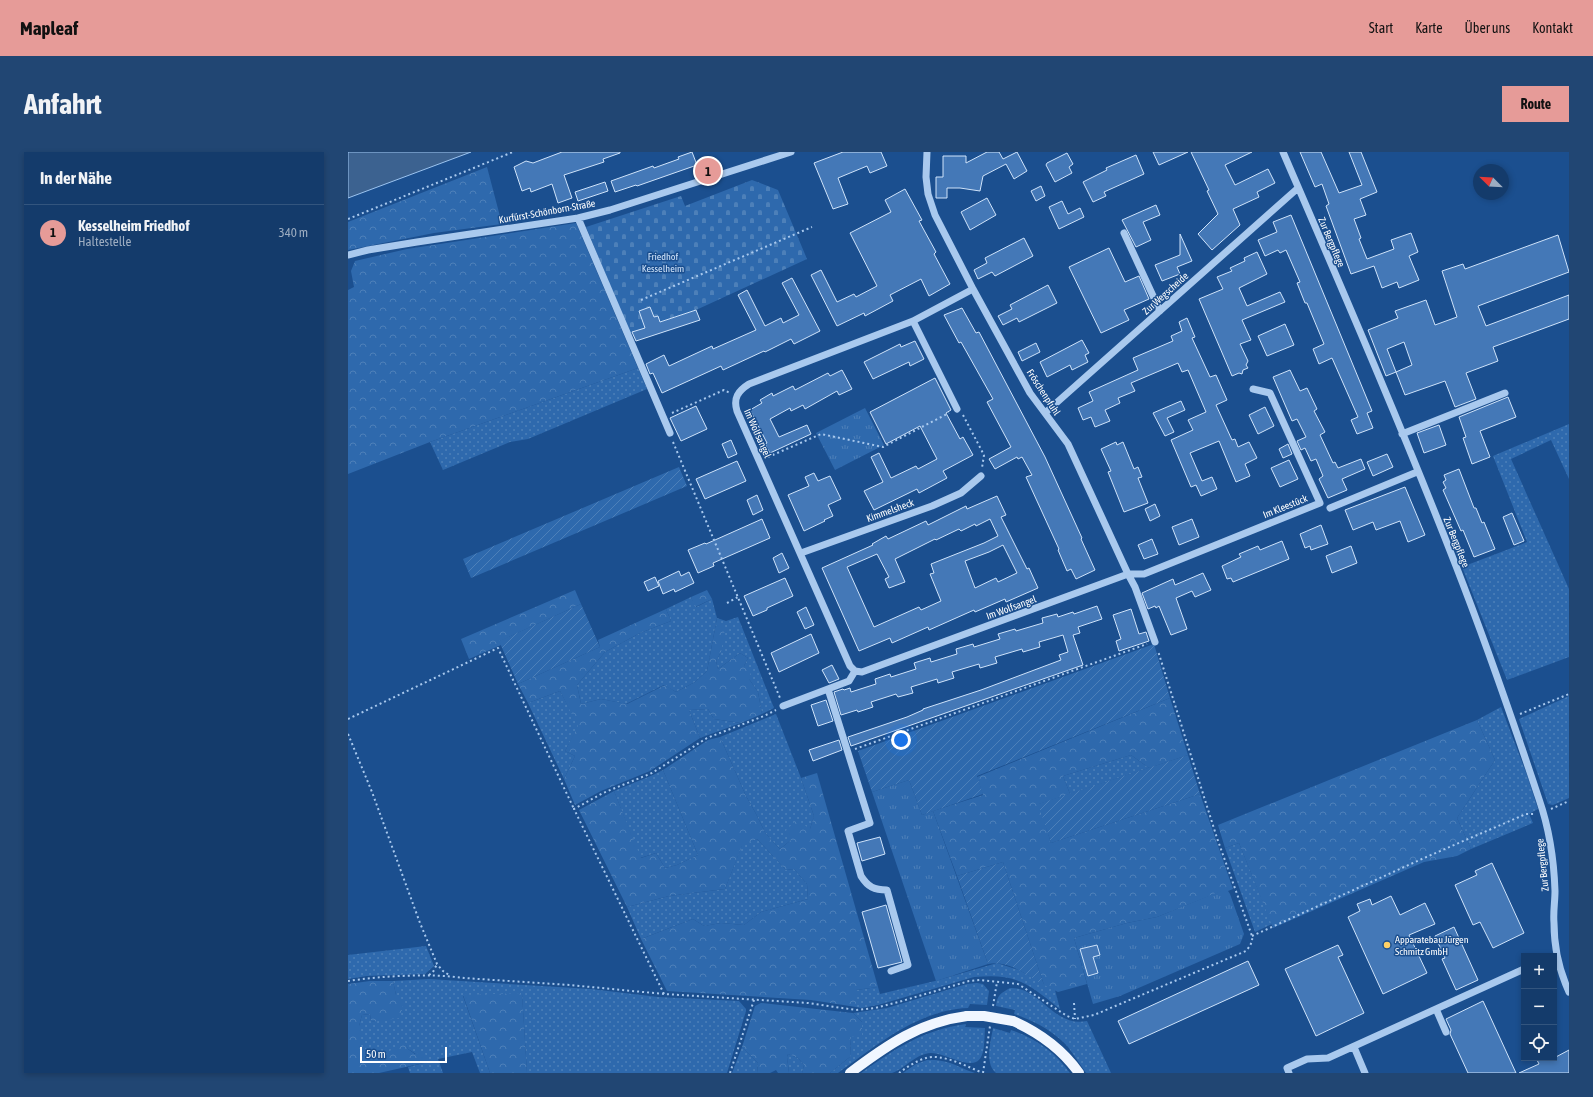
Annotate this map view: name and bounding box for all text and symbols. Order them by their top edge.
text: Mapleaf [20,17,78,39]
text: Start [1369,20,1393,36]
text: Karte [1415,20,1443,36]
text: Über uns [1465,20,1510,36]
text: Kontakt [1532,20,1573,36]
button: Route [1502,86,1569,122]
text: Anfahrt [24,88,102,120]
pin: 1 [695,156,721,186]
north arrow [1473,164,1509,200]
text: In der Nähe [40,168,112,188]
street label: Kurfürst-Schönborn-Straße [498,198,597,225]
street label: Zur Bergpflege [1316,216,1347,269]
text: Kesselheim Friedhof [78,217,190,234]
text: 1 [50,225,56,240]
text: 340 m [279,225,308,240]
text: Haltestelle [78,234,131,249]
park label: Friedhof Kesselheim [642,251,684,274]
street label: Zur Wegscheide [1140,270,1191,317]
street label: Fröschenpfuhl [1025,367,1063,418]
street label: Im Wolfsangel [742,407,773,460]
street label: Im Kleestück [1261,492,1310,520]
street label: Kimmelsheck [865,497,916,524]
street label: Zur Bergpflege [1441,515,1472,569]
street label: Im Wolfsangel [985,593,1038,622]
your location [891,730,911,750]
street label: Zur Bergpflege [1534,838,1551,892]
place label: Apparatebau Jürgen Schmitz GmbH [1395,934,1469,957]
marker: Apparatebau Jürgen Schmitz GmbH [1382,940,1392,950]
map controls [1521,953,1557,1061]
button: + [1521,953,1557,989]
button: − [1521,989,1557,1025]
button: locate [1521,1025,1557,1061]
scale bar [360,1045,447,1064]
text: 50 m [366,1048,386,1060]

